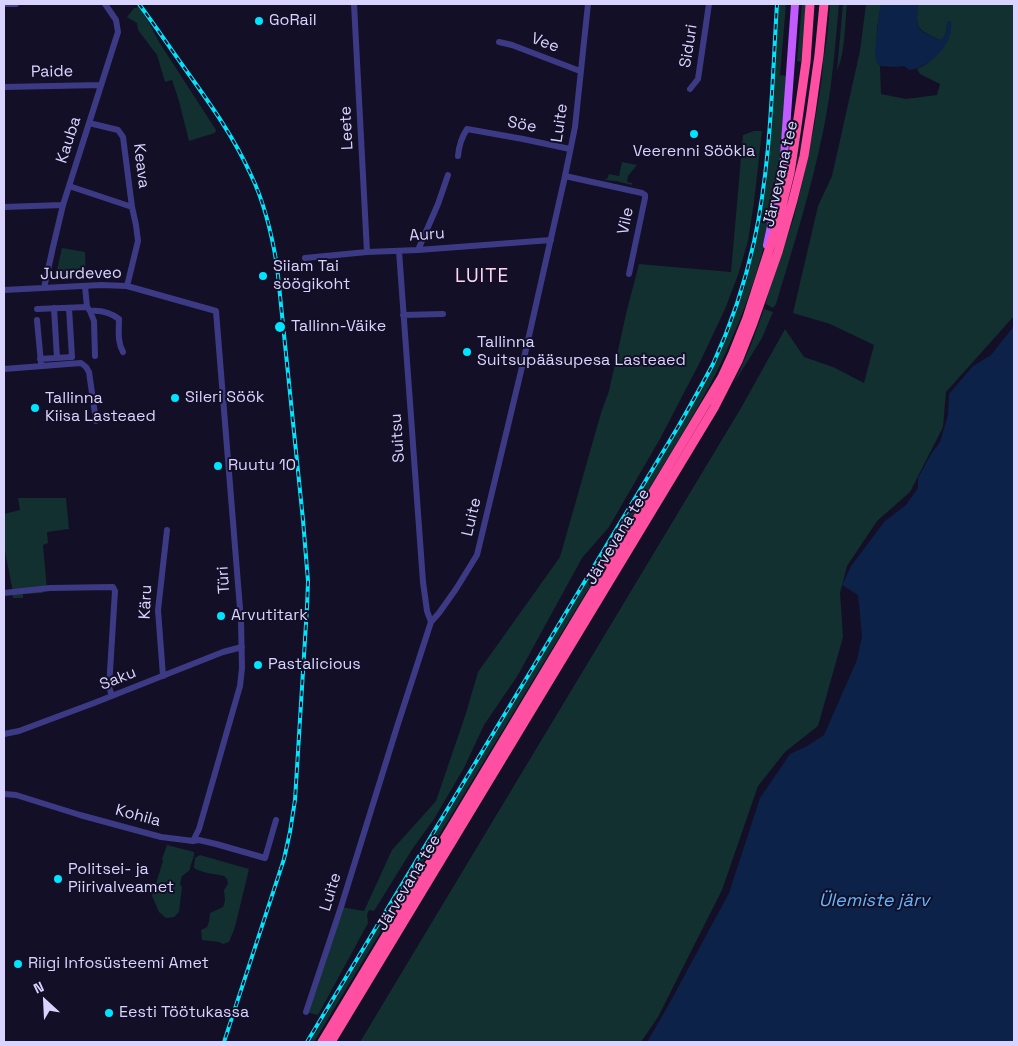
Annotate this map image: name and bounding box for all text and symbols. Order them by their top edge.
place label: GoRail [269,11,317,31]
marker: GoRail [253,15,265,27]
street label: Siduri [676,23,702,69]
street label: Vee [528,29,562,57]
street label: Paide [31,62,73,82]
street label: Luite [548,102,572,144]
street label: Leete [336,106,358,150]
street label: Söe [506,113,538,137]
street label: Kauba [52,114,86,166]
street label: Järvevana tee [759,119,803,229]
marker: Veerenni Söökla [688,128,700,140]
street label: Keava [129,142,153,190]
place label: Veerenni Söökla [633,142,755,162]
street label: Vile [614,206,638,236]
street label: Auru [409,224,445,246]
place label: Siiam Tai söögikoht [273,257,350,295]
street label: Juurdeveo [40,264,122,284]
district label: LUITE [454,266,510,288]
marker: Siiam Tai söögikoht [257,270,269,282]
place label: Tallinn-Väike [291,317,386,337]
marker: Tallinn-Väike [273,320,287,334]
place label: Tallinna Suitsupääsupesa Lasteaed [477,333,686,371]
marker: Tallinna Suitsupääsupesa Lasteaed [461,346,473,358]
place label: Sileri Söök [185,388,264,408]
place label: Tallinna Kiisa Lasteaed [45,389,156,427]
marker: Sileri Söök [169,392,181,404]
marker: Tallinna Kiisa Lasteaed [29,402,41,414]
street label: Suitsu [387,413,409,463]
place label: Ruutu 10 [228,456,296,476]
marker: Ruutu 10 [212,460,224,472]
street label: Järvevana tee [582,486,654,588]
street label: Luite [458,496,486,538]
street label: Türi [213,565,235,595]
street label: Käru [136,584,156,620]
place label: Arvutitark [231,606,308,626]
marker: Arvutitark [215,610,227,622]
place label: Pastalicious [268,655,361,675]
marker: Pastalicious [252,659,264,671]
street label: Saku [97,663,139,695]
street label: Kohila [113,801,163,831]
street label: Järvevana tee [373,832,445,934]
place label: Politsei- ja Piirivalveamet [68,860,174,898]
street label: Luite [316,871,346,913]
marker: Politsei- ja Piirivalveamet [52,873,64,885]
water label: Ülemiste järv [819,890,929,912]
place label: Riigi Infosüsteemi Amet [28,954,209,974]
marker: Riigi Infosüsteemi Amet [12,958,24,970]
north arrow [20,976,70,1026]
text: N [31,977,47,998]
place label: Eesti Töötukassa [119,1003,249,1023]
marker: Eesti Töötukassa [103,1007,115,1019]

